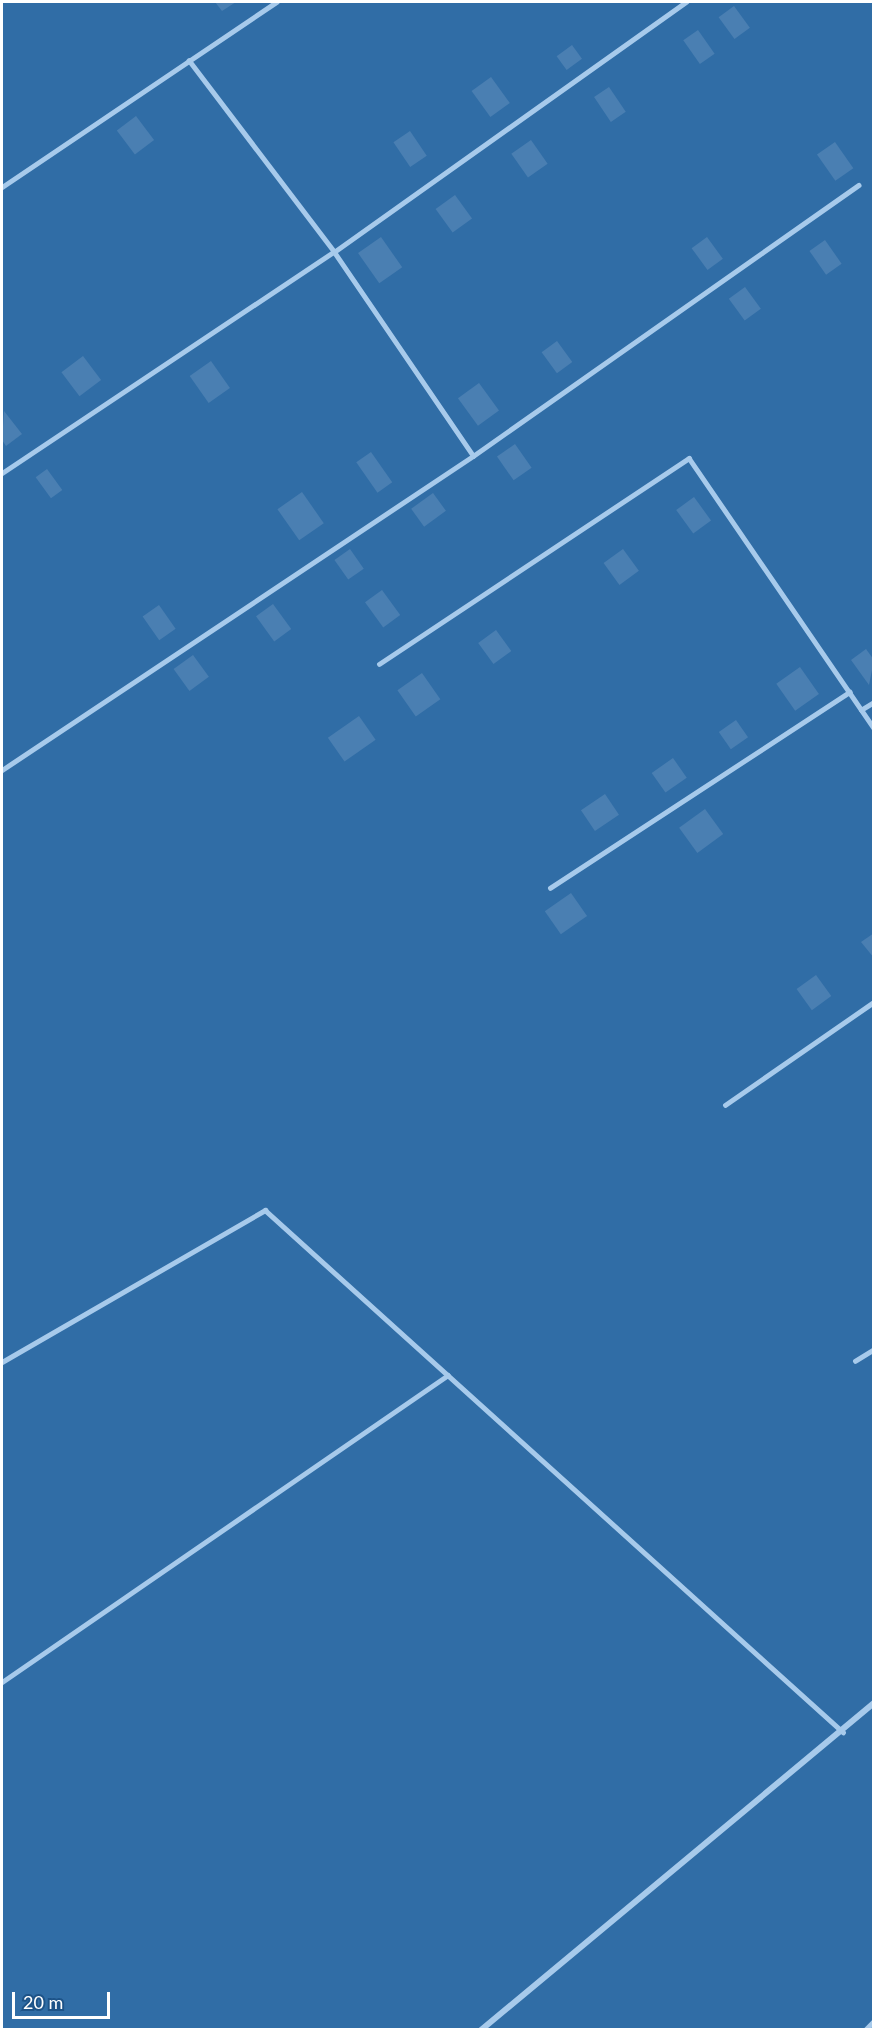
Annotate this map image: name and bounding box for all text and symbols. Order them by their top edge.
scale bar [15,1980,112,2018]
text: 20 m [23,1991,63,2013]

